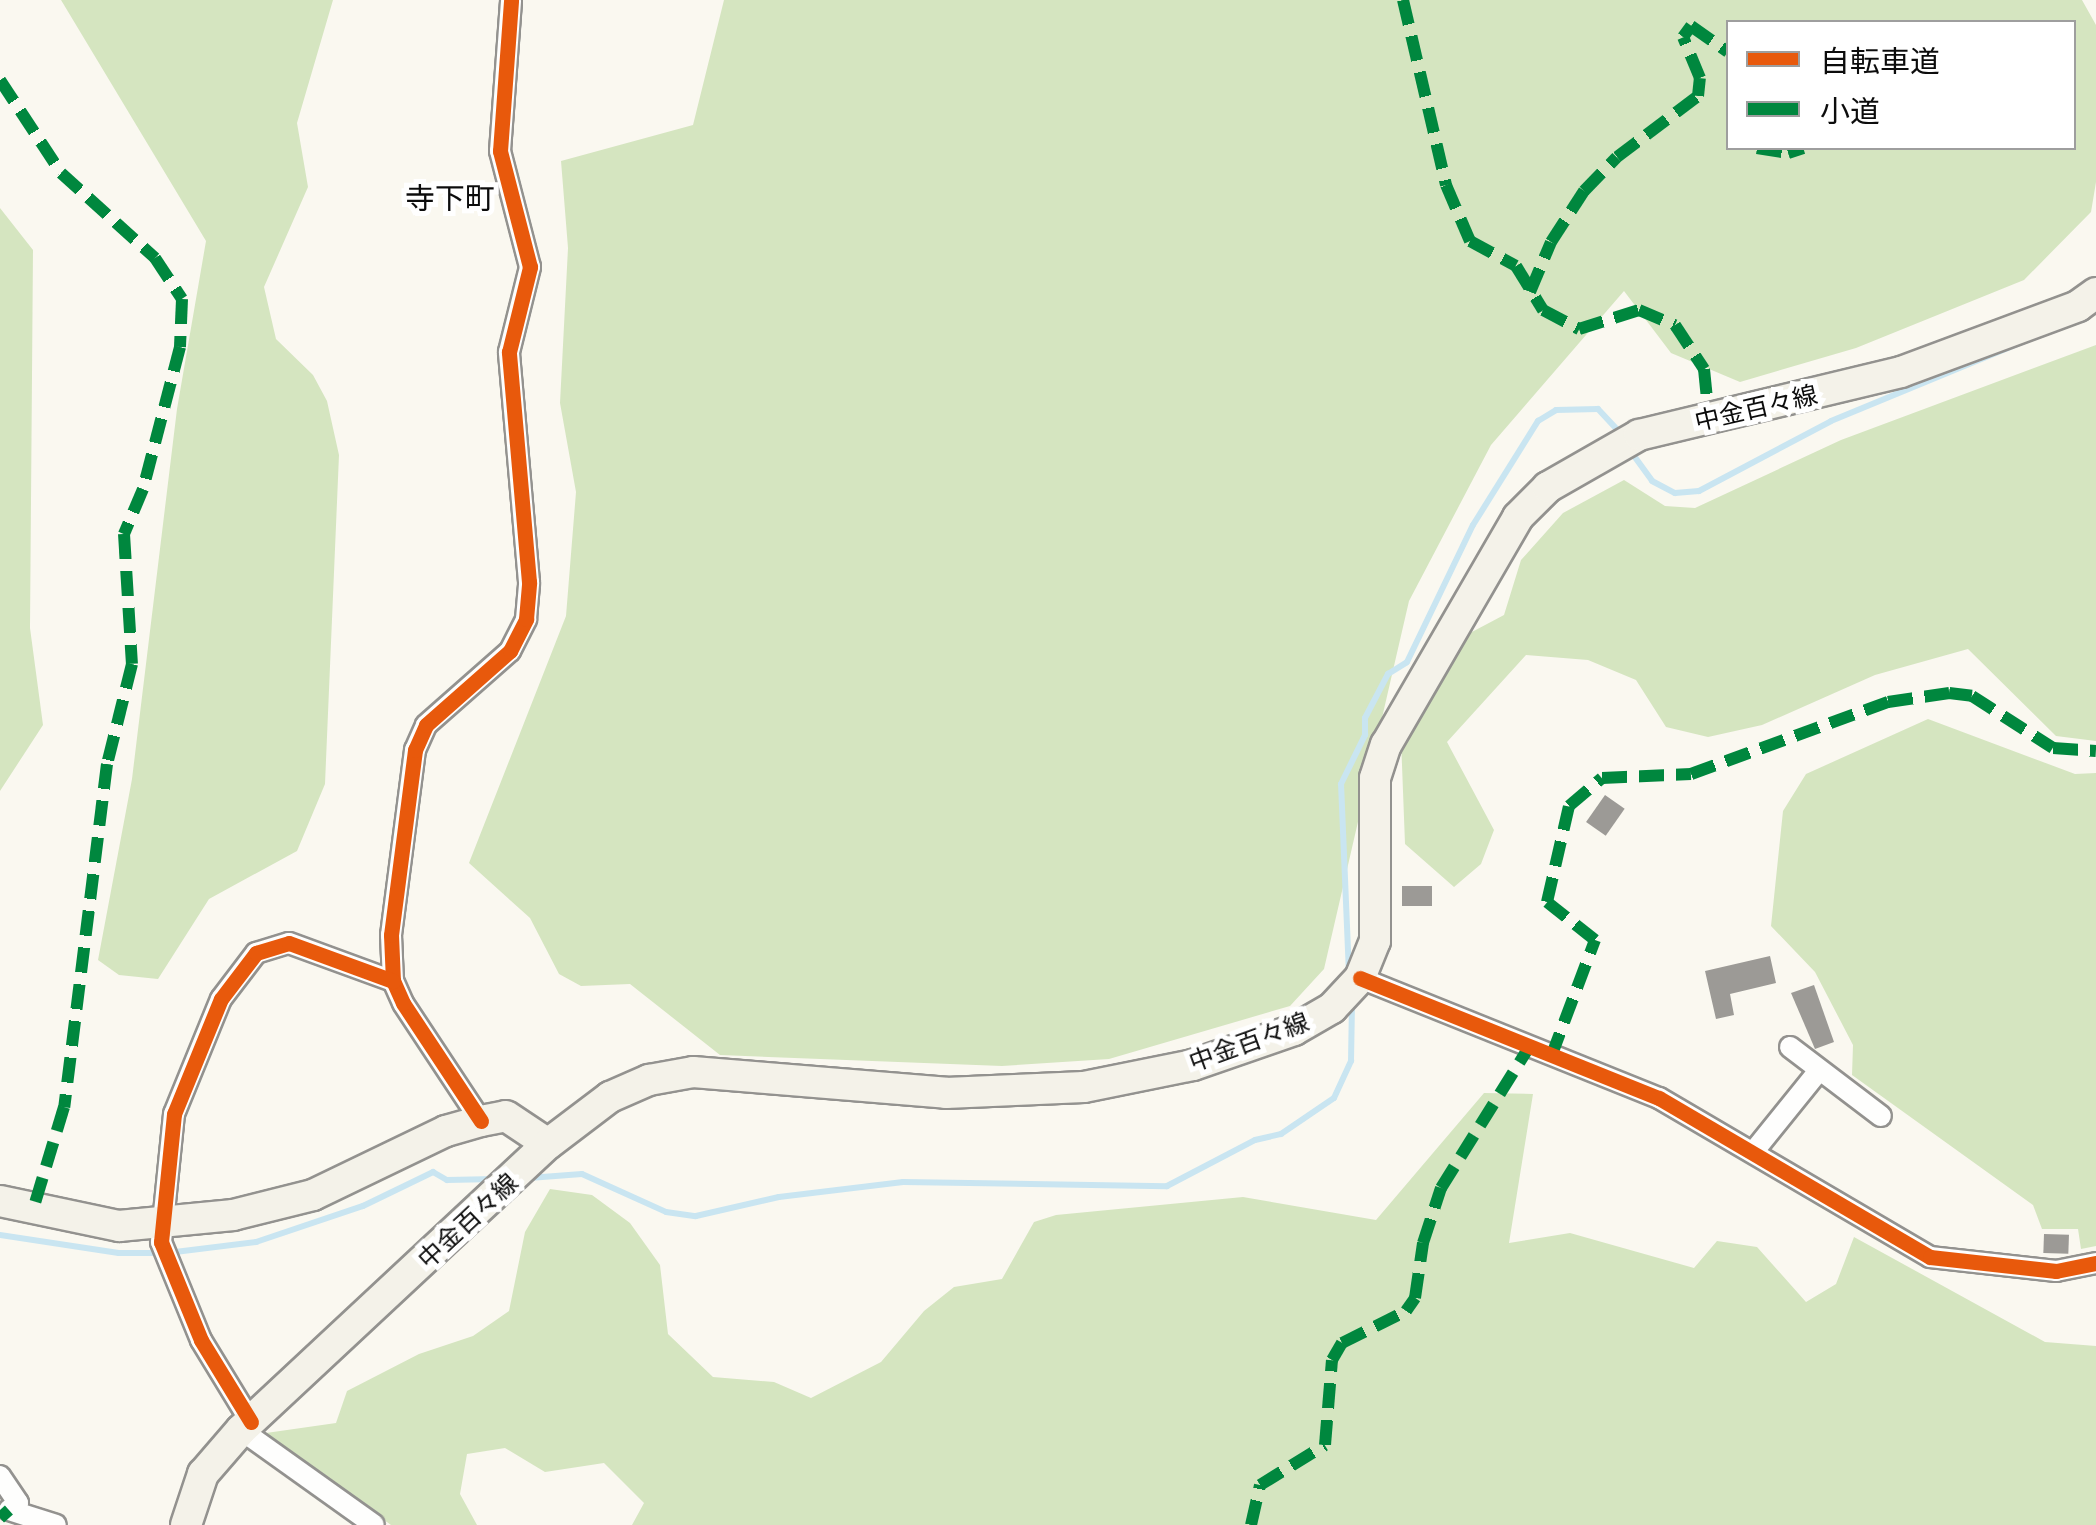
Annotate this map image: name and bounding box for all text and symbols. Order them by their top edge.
legend [1726,20,2076,150]
text: 自転車道 [1820,42,1940,80]
text: 小道 [1820,92,1880,130]
district label: 寺下町 [405,180,495,216]
street label: 中金百々線 [1692,379,1820,437]
street label: 中金百々線 [1185,1007,1313,1077]
street label: 中金百々線 [412,1167,524,1275]

